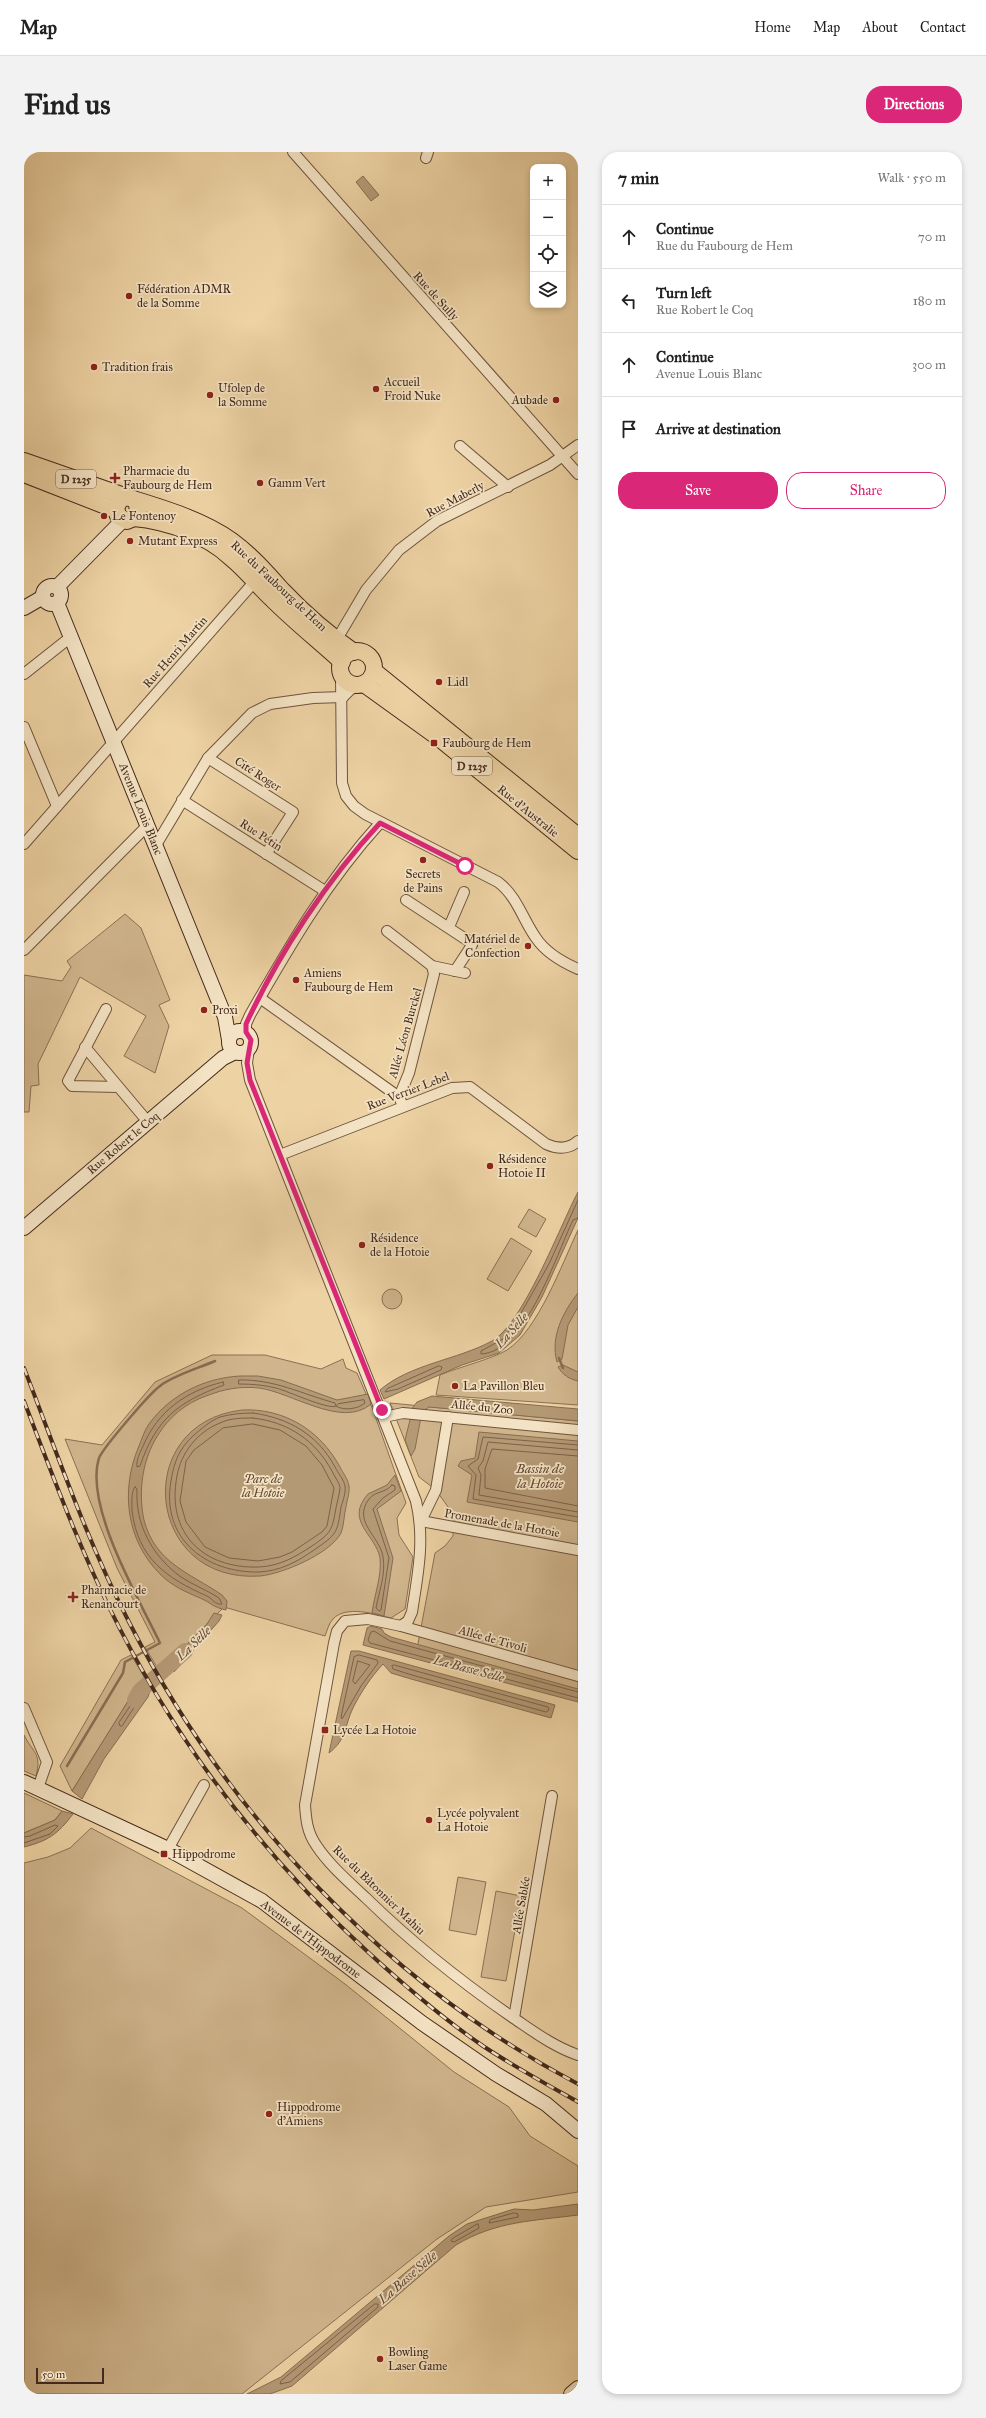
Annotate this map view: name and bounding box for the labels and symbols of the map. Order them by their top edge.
street label: Rue de Sully [410,269,462,324]
place label: Fédération ADMR de la Somme [137,282,232,310]
marker: Fédération ADMR de la Somme [124,291,134,301]
place label: Tradition frais [102,360,173,374]
marker: Tradition frais [89,362,99,372]
place label: Accueil Froid Nuke [383,375,441,403]
place label: Ufolep de la Somme [218,381,267,409]
marker: Accueil Froid Nuke [371,384,381,394]
marker: Ufolep de la Somme [205,390,215,400]
place label: Aubade [511,393,548,407]
marker: Aubade [551,395,561,405]
place label: Pharmacie du Faubourg de Hem [123,464,212,493]
road number: D 1235 [56,470,96,488]
marker: Pharmacie du Faubourg de Hem [110,473,120,483]
place label: Gamm Vert [268,476,327,490]
marker: Gamm Vert [255,478,265,488]
street label: Rue Maberly [424,478,487,520]
place label: Le Fontenoy [112,509,176,523]
marker: Le Fontenoy [99,511,109,521]
place label: Mutant Express [138,534,217,548]
marker: Mutant Express [125,536,135,546]
street label: Rue du Faubourg de Hem [227,538,330,635]
street label: Rue Henri Martin [140,613,210,691]
place label: Lidl [447,675,469,689]
marker: Lidl [434,677,444,687]
place label: Faubourg de Hem [442,736,531,751]
marker: Faubourg de Hem [429,738,439,748]
street label: Cité Roger [231,754,284,795]
road number: D 1235 [452,757,492,775]
street label: Avenue Louis Blanc [116,760,166,857]
street label: Rue d'Australie [495,782,561,840]
street label: Rue Pétin [237,816,285,854]
marker: Secrets de Pains [418,855,428,865]
route start [456,857,474,875]
place label: Secrets de Pains [403,867,443,895]
place label: Matériel de Confection [464,932,520,960]
marker: Matériel de Confection [523,941,533,951]
place label: Amiens Faubourg de Hem [303,966,393,995]
marker: Amiens Faubourg de Hem [291,975,301,985]
street label: Allée Léon Burckel [385,985,425,1081]
place label: Proxi [212,1003,239,1017]
marker: Proxi [199,1005,209,1015]
street label: Rue Verrier Lebel [365,1069,452,1113]
street label: Rue Robert le Coq [84,1109,163,1178]
place label: Résidence Hotoie II [498,1152,547,1180]
marker: Résidence Hotoie II [485,1161,495,1171]
place label: Résidence de la Hotoie [370,1231,430,1259]
marker: Résidence de la Hotoie [357,1240,367,1250]
water label: La Selle [491,1309,533,1352]
place label: La Pavillon Bleu [463,1379,545,1393]
marker: La Pavillon Bleu [450,1381,460,1391]
street label: Allée du Zoo [449,1397,514,1417]
route end [373,1401,391,1419]
water label: Bassin de la Hotoie [515,1461,565,1492]
park label: Parc de la Hotoie [241,1472,285,1500]
street label: Promenade de la Hotoie [443,1506,561,1540]
place label: Pharmacie de Renancourt [81,1583,146,1611]
marker: Pharmacie de Renancourt [68,1592,78,1602]
water label: La Selle [172,1622,215,1665]
street label: Allée de Tivoli [456,1622,529,1656]
water label: La Basse Selle [431,1652,507,1686]
place label: Lycée La Hotoie [333,1723,416,1737]
marker: Lycée La Hotoie [320,1725,330,1735]
place label: Lycée polyvalent La Hotoie [437,1806,520,1834]
marker: Lycée polyvalent La Hotoie [424,1815,434,1825]
street label: Rue du Bâtonnier Mahiu [330,1842,428,1938]
place label: Hippodrome [172,1847,235,1861]
marker: Hippodrome [159,1849,169,1859]
street label: Allée Sablée [509,1875,533,1936]
street label: Avenue de l'Hippodrome [257,1896,364,1981]
place label: Hippodrome d'Amiens [277,2100,340,2128]
marker: Hippodrome d'Amiens [264,2109,274,2119]
water label: La Basse Selle [374,2247,441,2308]
place label: Bowling Laser Game [388,2345,447,2373]
marker: Bowling Laser Game [375,2354,385,2364]
scale bar [36,2366,104,2385]

